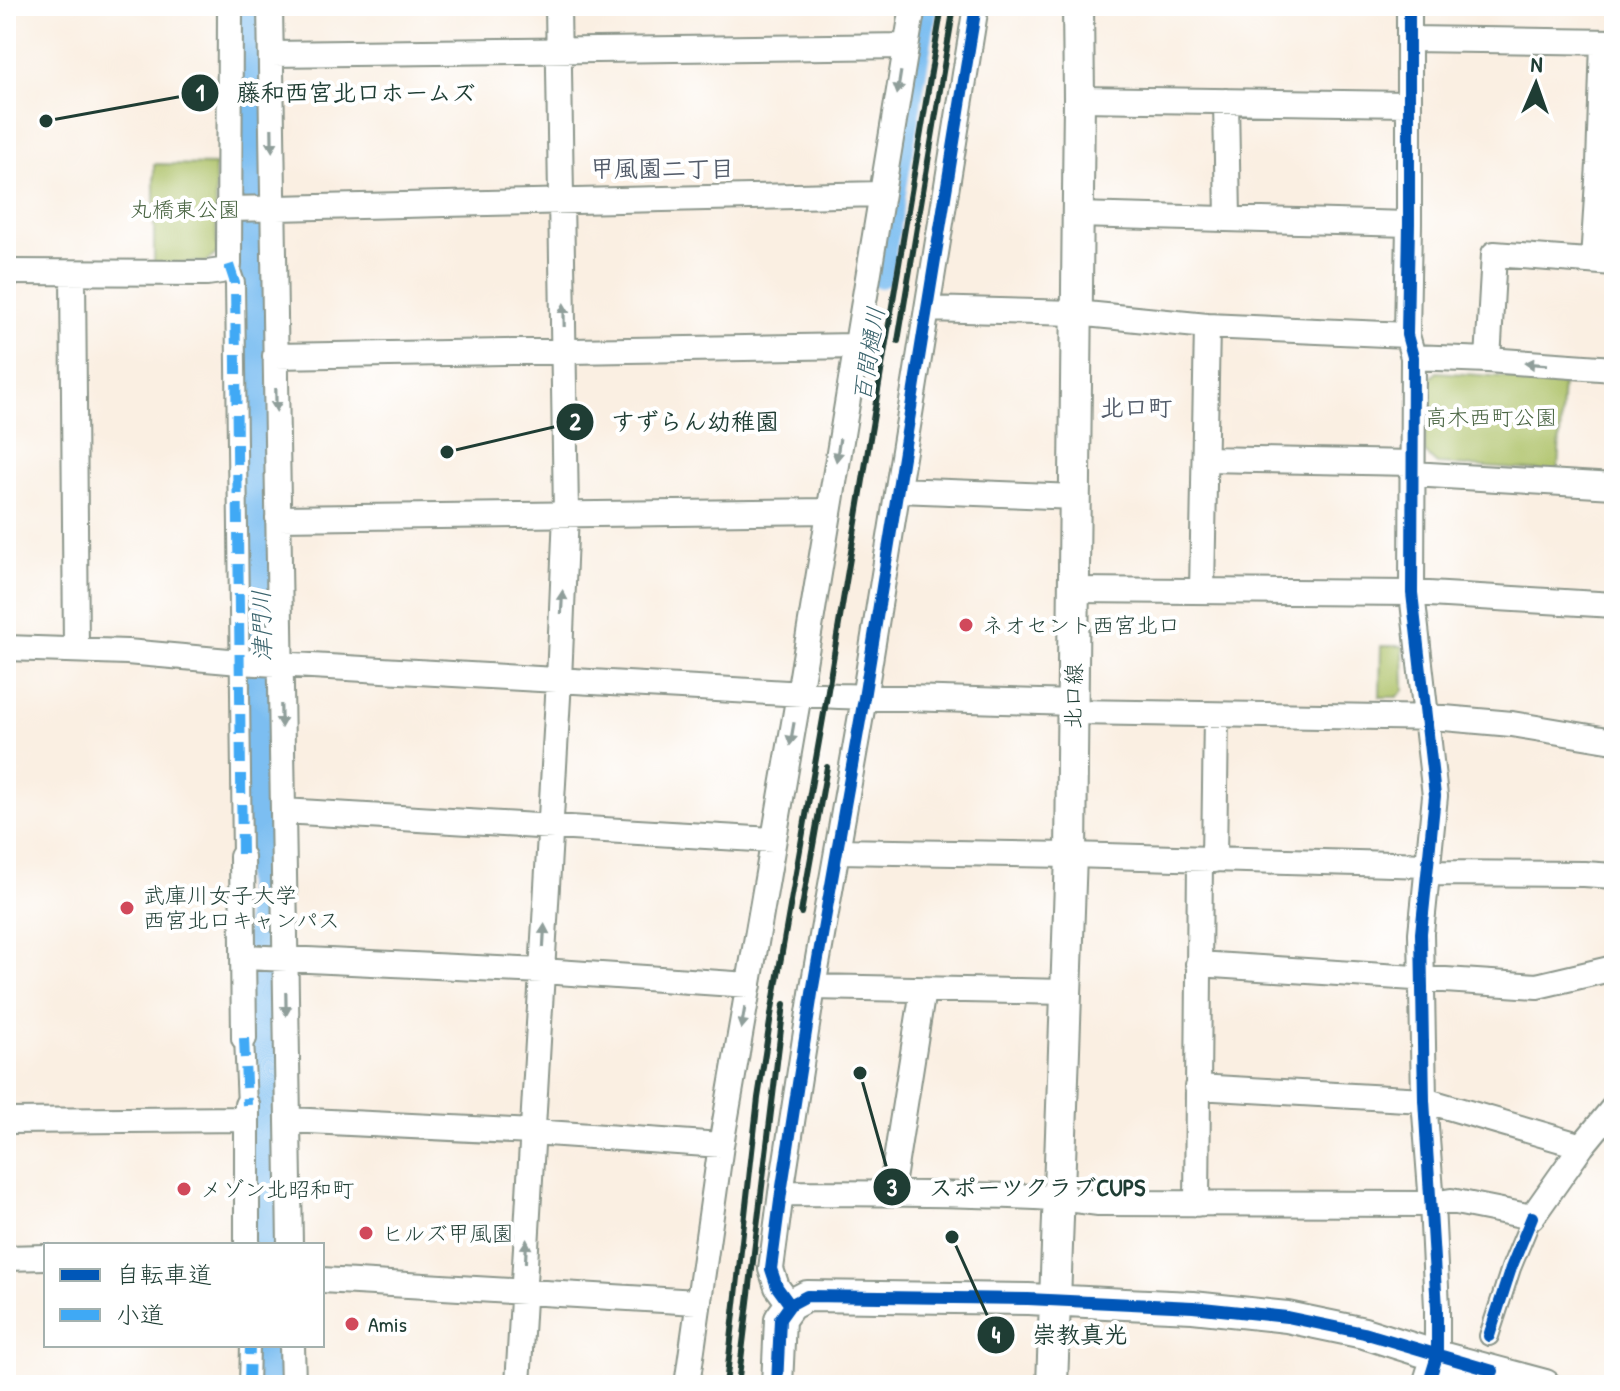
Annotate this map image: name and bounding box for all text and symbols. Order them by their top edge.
north arrow [1496,44,1576,124]
text: N [1530,49,1543,79]
callout: 藤和西宮北口ホームズ [180,69,492,117]
one-way arrow [893,71,905,96]
text: 1 [196,76,205,108]
text: 藤和西宮北口ホームズ [236,76,476,108]
one-way arrow [266,128,279,153]
district label: 甲風園二丁目 [590,152,734,184]
park label: 丸橋東公園 [130,194,240,224]
one-way arrow [558,302,570,327]
water label: 百間樋川 [845,304,891,404]
one-way arrow [1523,357,1548,370]
one-way arrow [270,388,282,413]
district label: 北口町 [1100,391,1172,423]
callout: すずらん幼稚園 [555,398,795,446]
park label: 高木西町公園 [1425,402,1557,432]
text: 2 [569,405,581,437]
text: すずらん幼稚園 [611,405,779,437]
one-way arrow [831,438,844,463]
one-way arrow [556,589,569,614]
water label: 津門川 [244,590,278,662]
place label: ネオセント西宮北口 [982,610,1180,640]
marker: ネオセント西宮北口 [957,616,975,634]
street label: 北口線 [1057,663,1089,729]
one-way arrow [275,704,287,729]
one-way arrow [785,722,797,747]
place label: 武庫川女子大学 西宮北口キャンパス [143,880,340,935]
marker: 武庫川女子大学 西宮北口キャンパス [118,899,136,917]
one-way arrow [538,923,551,948]
one-way arrow [280,992,293,1017]
one-way arrow [736,1006,748,1031]
callout: スポーツクラブCUPS [872,1163,1161,1211]
text: 3 [887,1171,898,1203]
text: スポーツクラブCUPS [929,1171,1145,1203]
place label: メゾン北昭和町 [200,1174,354,1204]
marker: メゾン北昭和町 [175,1180,193,1198]
place label: ヒルズ甲風園 [382,1218,514,1248]
marker: ヒルズ甲風園 [357,1224,375,1242]
one-way arrow [520,1238,533,1263]
legend [44,1243,324,1347]
text: 自転車道 [116,1258,212,1290]
text: 小道 [116,1298,164,1330]
place label: Amis [368,1309,407,1339]
callout: 崇教真光 [976,1311,1144,1359]
marker: Amis [343,1315,361,1333]
text: 4 [992,1318,1001,1350]
text: 崇教真光 [1032,1318,1128,1350]

